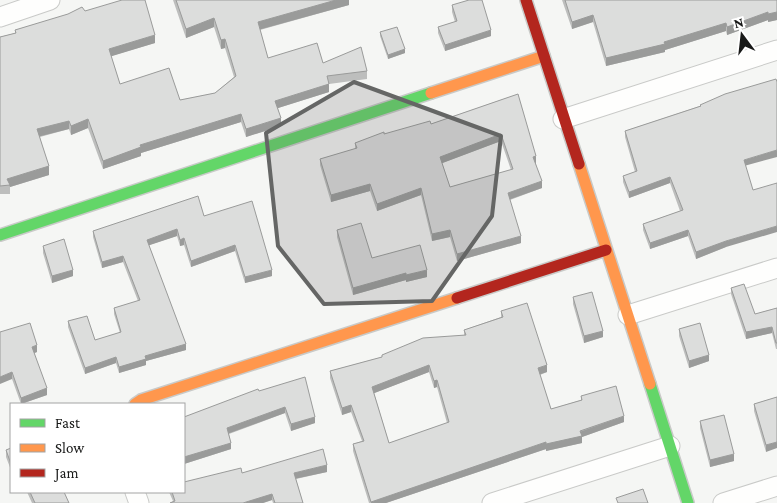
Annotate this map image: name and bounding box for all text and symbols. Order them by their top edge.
north arrow [717,10,767,60]
text: N [732,13,746,31]
legend [10,403,185,493]
text: Fast [55,415,81,431]
text: Slow [55,440,85,456]
text: Jam [53,465,78,482]

